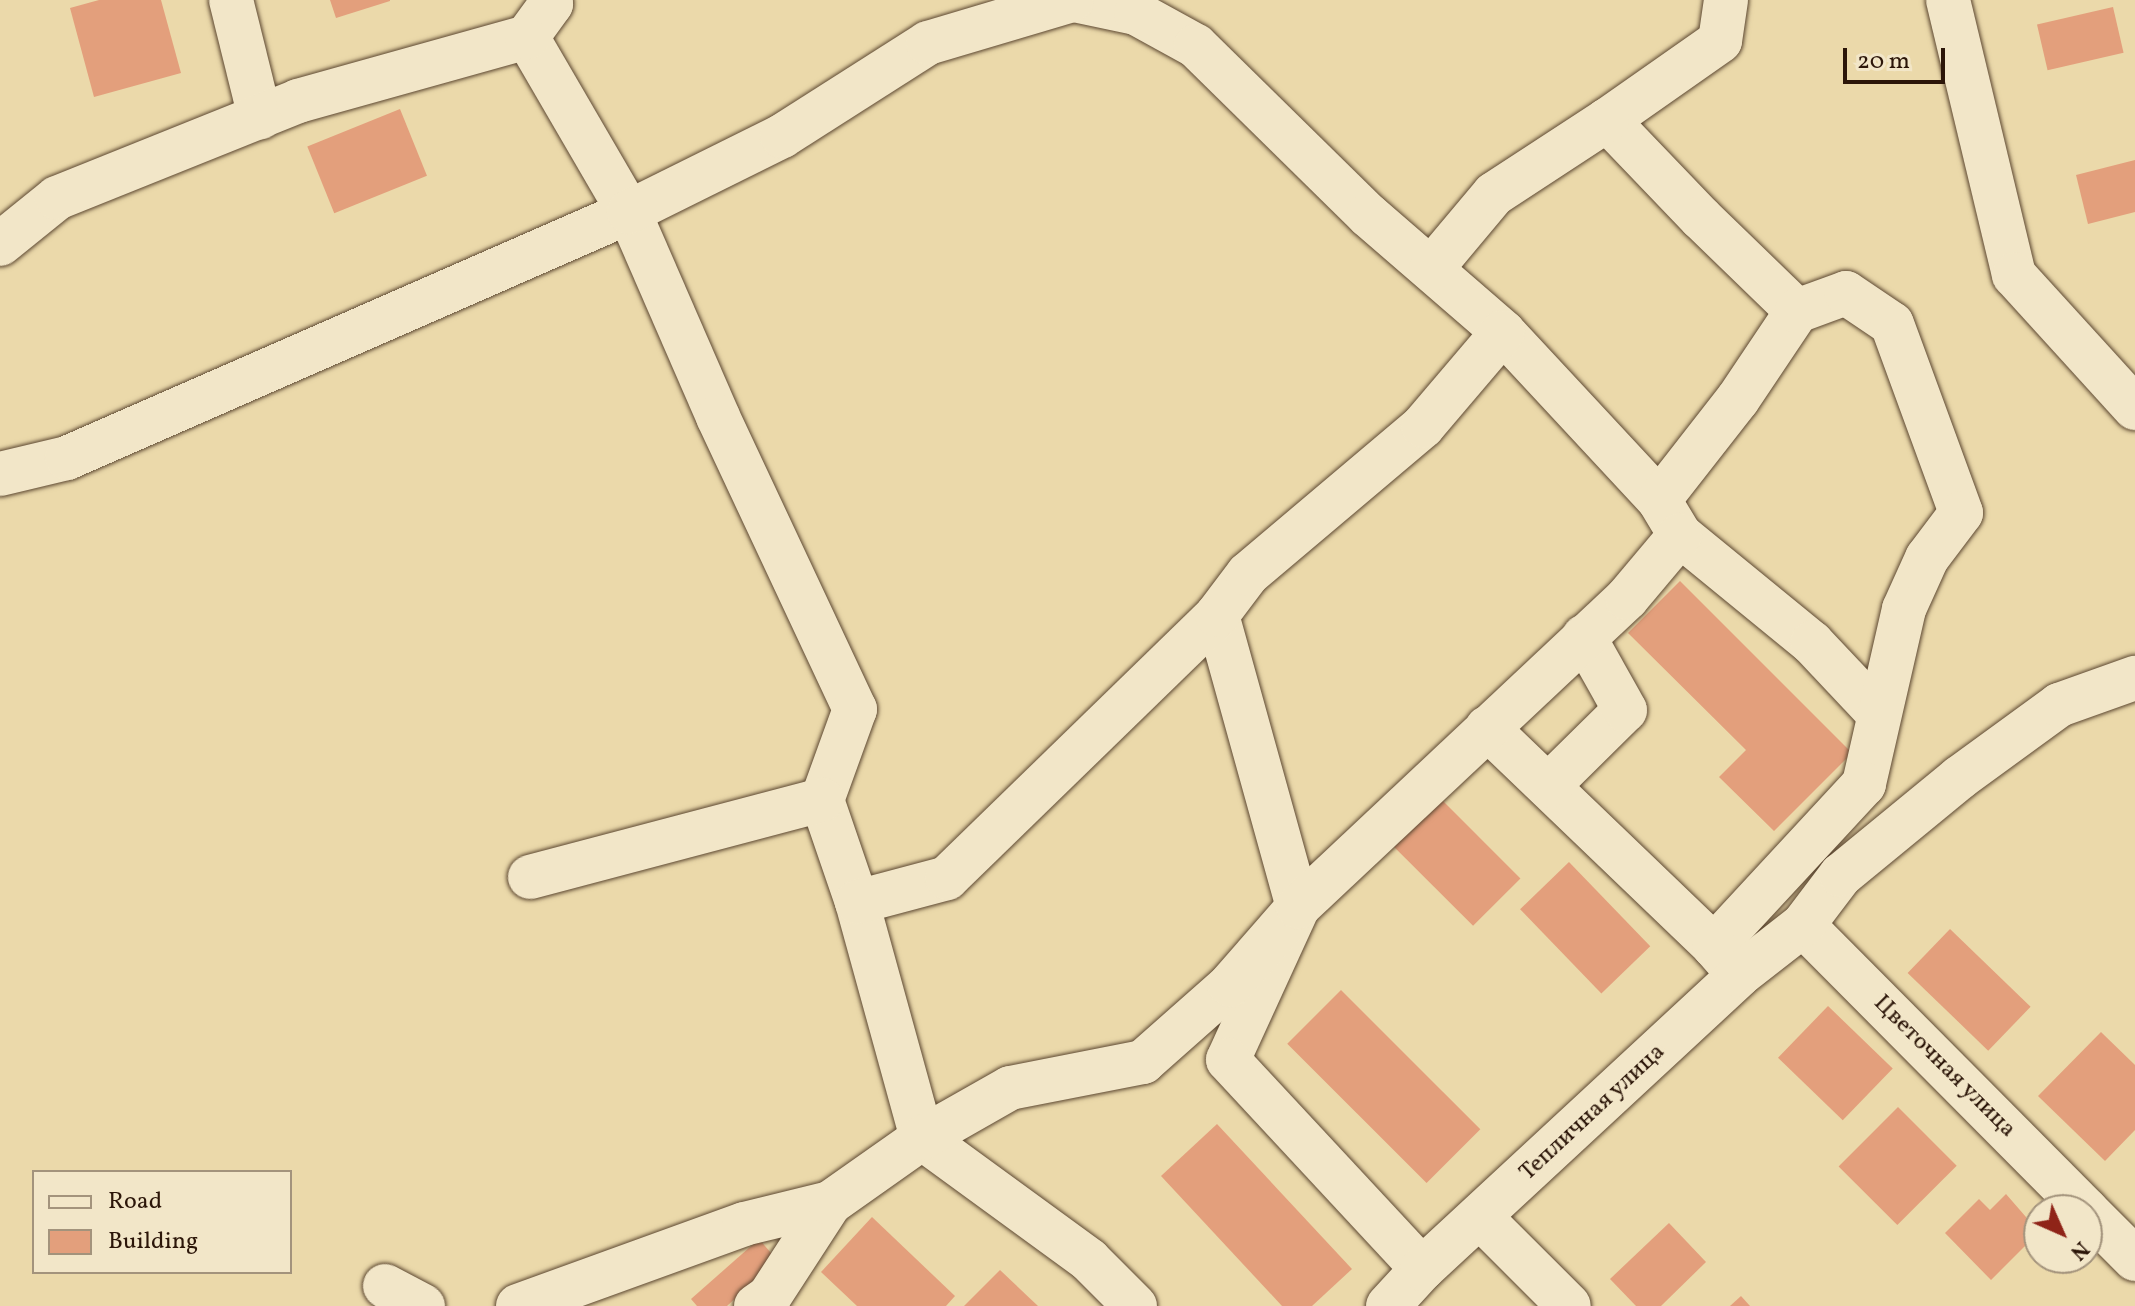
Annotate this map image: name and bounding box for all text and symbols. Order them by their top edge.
scale bar [1847,32,1949,82]
text: 20 m [1857,45,1910,79]
street label: Цветочная улица [1866,989,2022,1145]
street label: Тепличная улица [1514,1038,1672,1188]
legend [32,1170,292,1274]
text: Road [108,1185,162,1219]
north arrow [2023,1194,2103,1274]
text: Building [108,1225,198,1259]
text: N [2062,1233,2096,1267]

